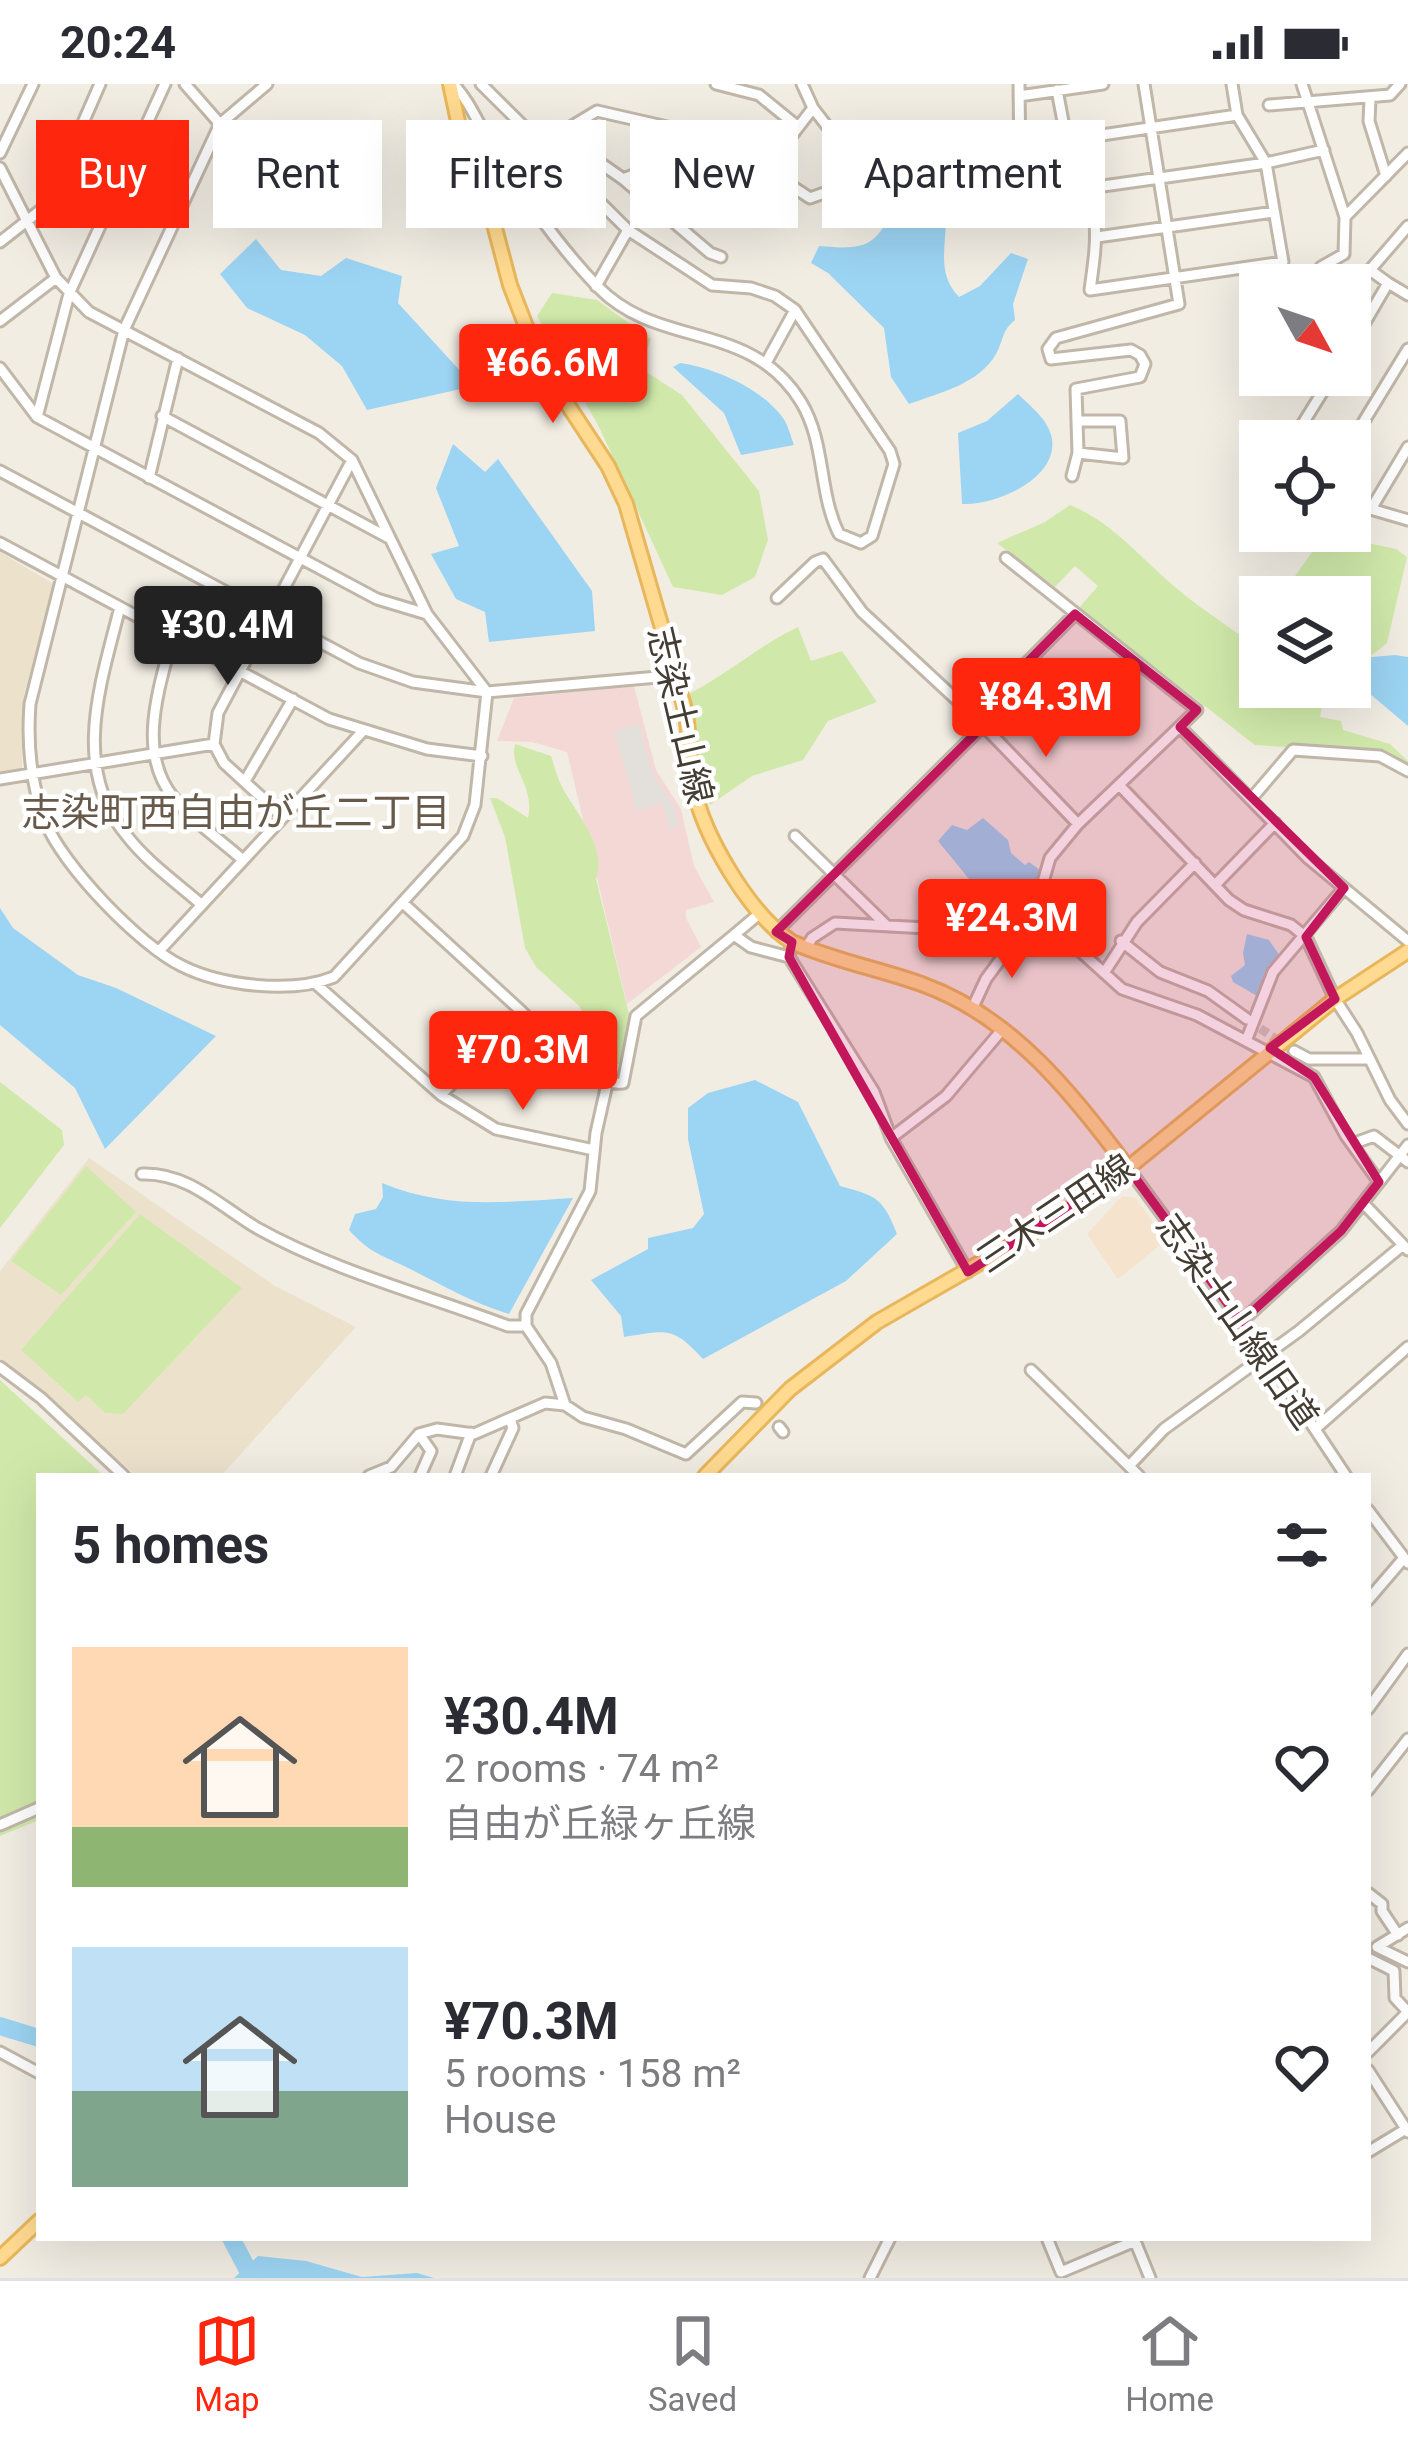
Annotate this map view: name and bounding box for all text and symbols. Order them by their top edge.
text: 20:24 [60,16,176,69]
chip: Buy [36,120,189,228]
chip: Rent [213,120,382,228]
chip: Filters [406,120,606,228]
chip: New [630,120,798,228]
chip: Apartment [822,120,1105,228]
north arrow [1239,264,1371,396]
map controls [1239,264,1371,708]
pin: ¥66.6M [455,324,651,426]
text: ¥66.6M [486,340,620,386]
button: locate [1239,420,1371,552]
button: layers [1239,576,1371,708]
pin: ¥30.4M [130,586,326,688]
text: ¥30.4M [161,602,295,648]
street label: 志染土山線 [639,623,721,808]
pin: ¥84.3M [948,658,1144,760]
text: ¥84.3M [979,674,1113,720]
district label: 志染町西自由が丘二丁目 [21,790,451,836]
pin: ¥24.3M [914,879,1110,981]
text: ¥24.3M [945,895,1079,941]
pin: ¥70.3M [425,1011,621,1113]
text: ¥70.3M [456,1027,590,1073]
street label: 三木三田線 [969,1146,1142,1282]
street label: 志染土山線旧道 [1148,1206,1327,1437]
icon: filters [1269,1512,1335,1578]
text: 5 homes [72,1516,269,1575]
text: ¥30.4M [444,1687,619,1746]
icon: home [168,1695,312,1839]
icon: heart [1269,1734,1335,1800]
text: 2 rooms · 74 m² [444,1746,719,1792]
text: 自由が丘緑ヶ丘線 [444,1801,756,1847]
text: ¥70.3M [444,1992,619,2051]
icon: home [168,1995,312,2139]
icon: heart [1269,2034,1335,2100]
text: 5 rooms · 158 m² [444,2051,741,2097]
text: House [444,2097,556,2143]
tab: Map [194,2308,260,2419]
tab: Saved [648,2308,737,2419]
tab: Home [1125,2308,1214,2419]

